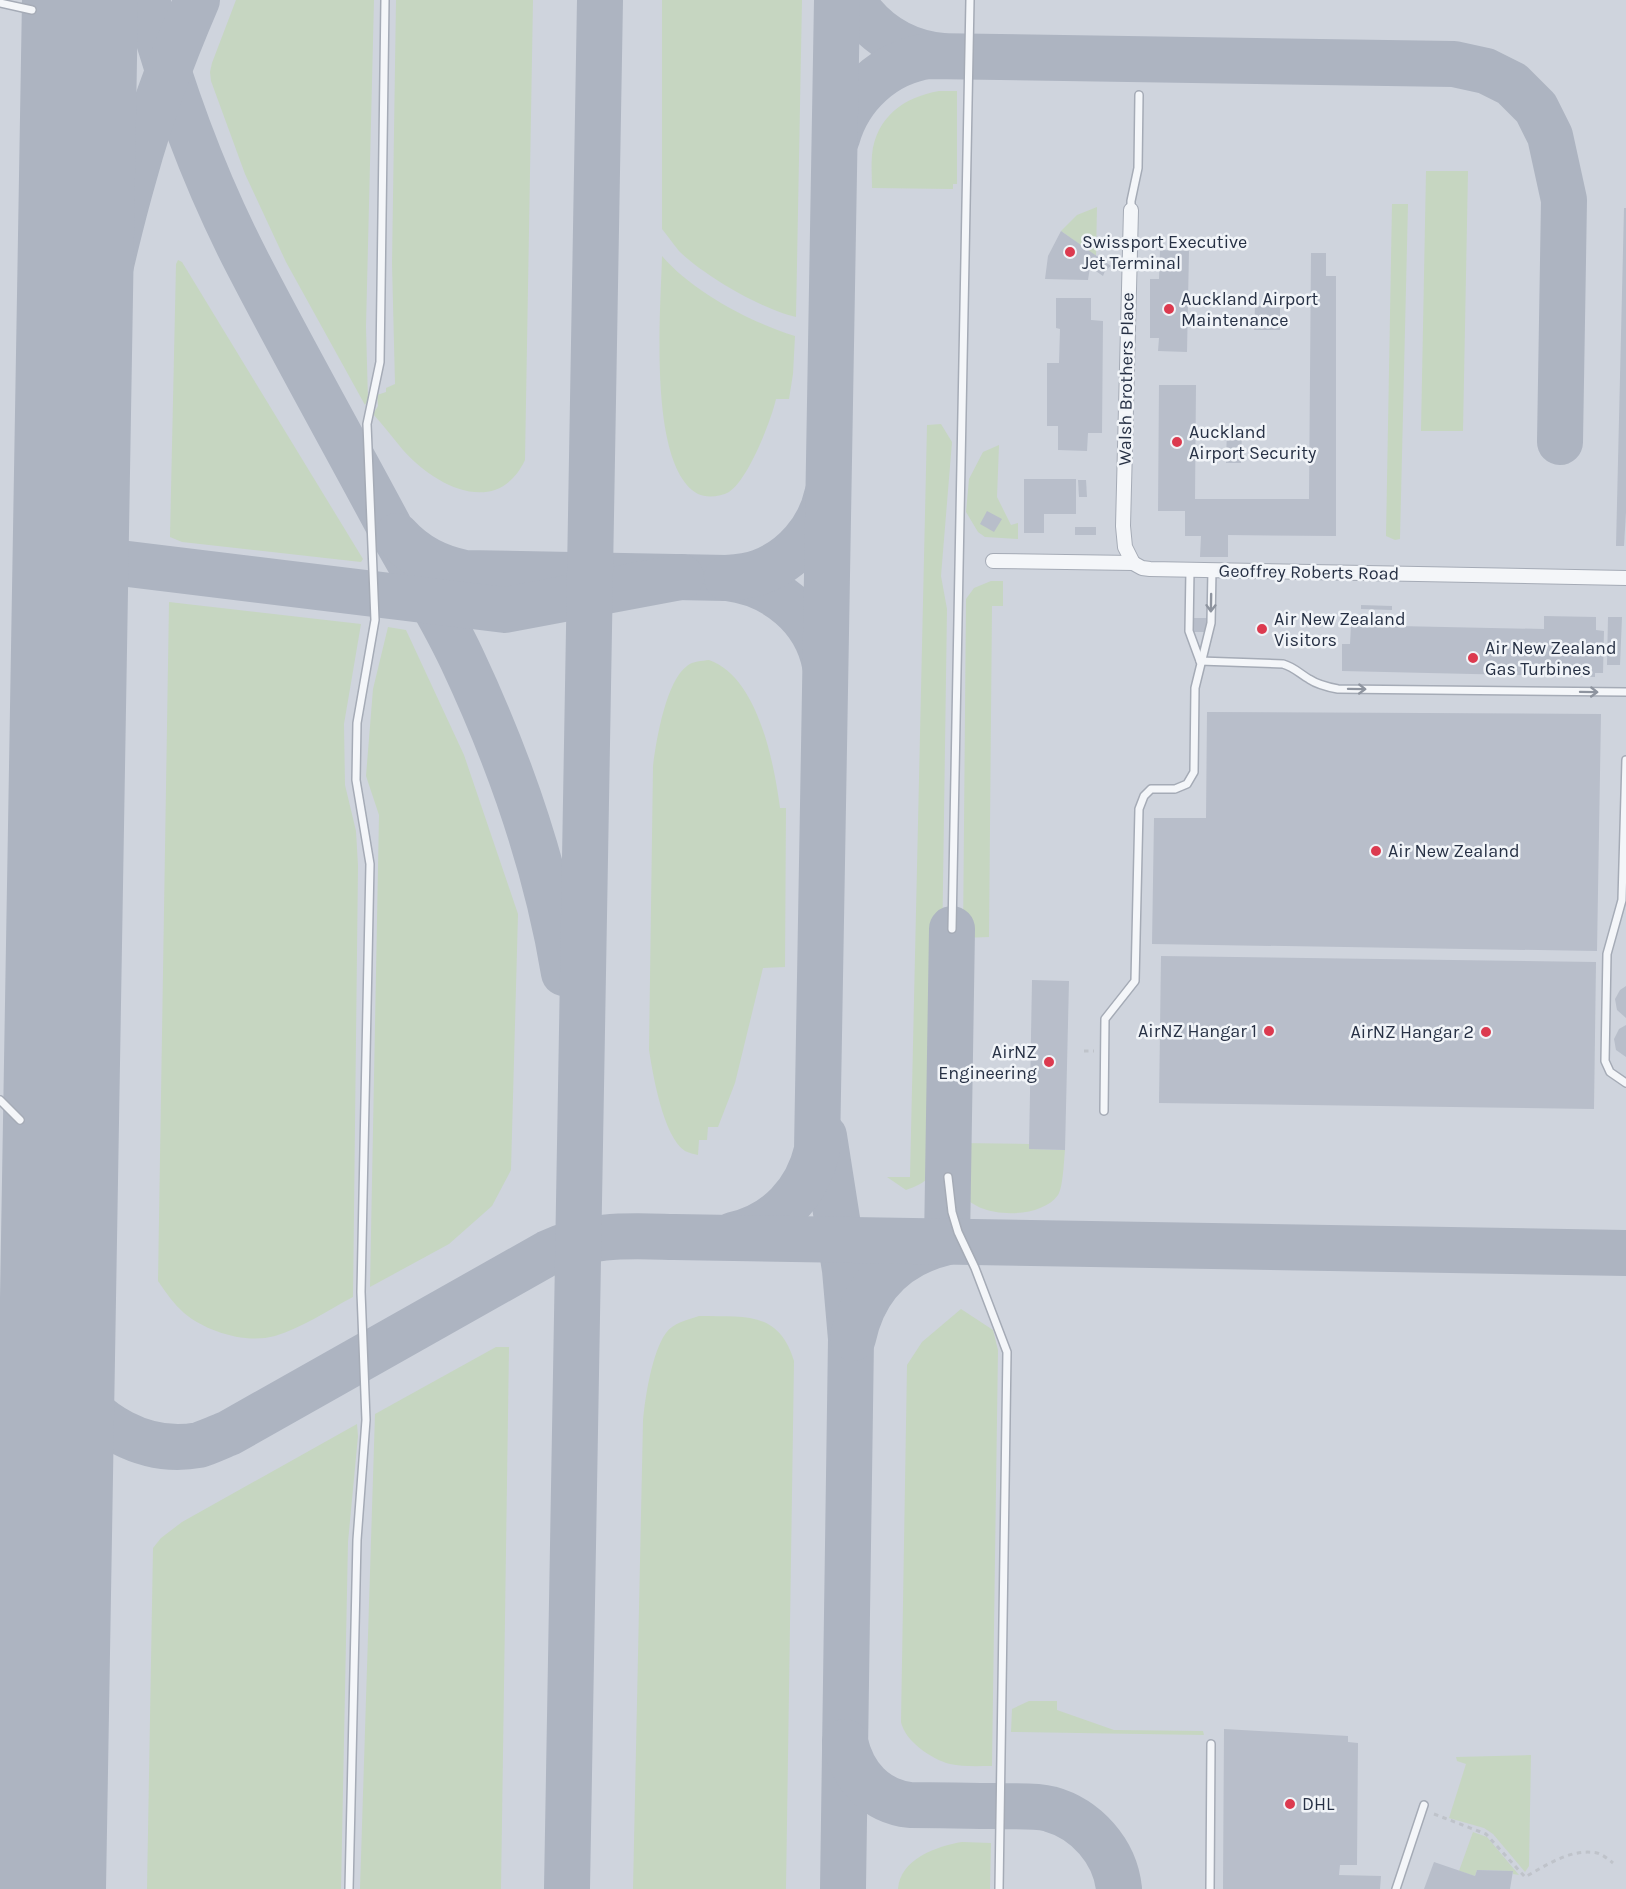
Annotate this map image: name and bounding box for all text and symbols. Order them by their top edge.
place label: Swissport Executive Jet Terminal [1082,231,1247,274]
marker: Swissport Executive Jet Terminal [1063,245,1077,259]
place label: Auckland Airport Maintenance [1181,288,1319,331]
street label: Walsh Brothers Place [1113,292,1139,466]
marker: Auckland Airport Maintenance [1162,302,1176,316]
place label: Auckland Airport Security [1189,421,1317,464]
marker: Auckland Airport Security [1170,435,1184,449]
street label: Geoffrey Roberts Road [1219,559,1399,585]
one-way arrow [1205,592,1217,612]
place label: Air New Zealand Visitors [1274,608,1406,651]
marker: Air New Zealand Visitors [1255,622,1269,636]
place label: Air New Zealand Gas Turbines [1485,637,1617,680]
marker: Air New Zealand Gas Turbines [1466,651,1480,665]
one-way arrow [1347,683,1367,695]
one-way arrow [1578,686,1598,698]
place label: Air New Zealand [1388,840,1520,862]
marker: Air New Zealand [1369,844,1383,858]
place label: AirNZ Hangar 1 [1138,1020,1257,1042]
place label: AirNZ Hangar 2 [1350,1021,1474,1043]
marker: AirNZ Hangar 1 [1262,1024,1276,1038]
marker: AirNZ Hangar 2 [1479,1025,1493,1039]
place label: AirNZ Engineering [938,1041,1037,1084]
marker: AirNZ Engineering [1042,1055,1056,1069]
place label: DHL [1302,1793,1335,1815]
marker: DHL [1283,1797,1297,1811]

